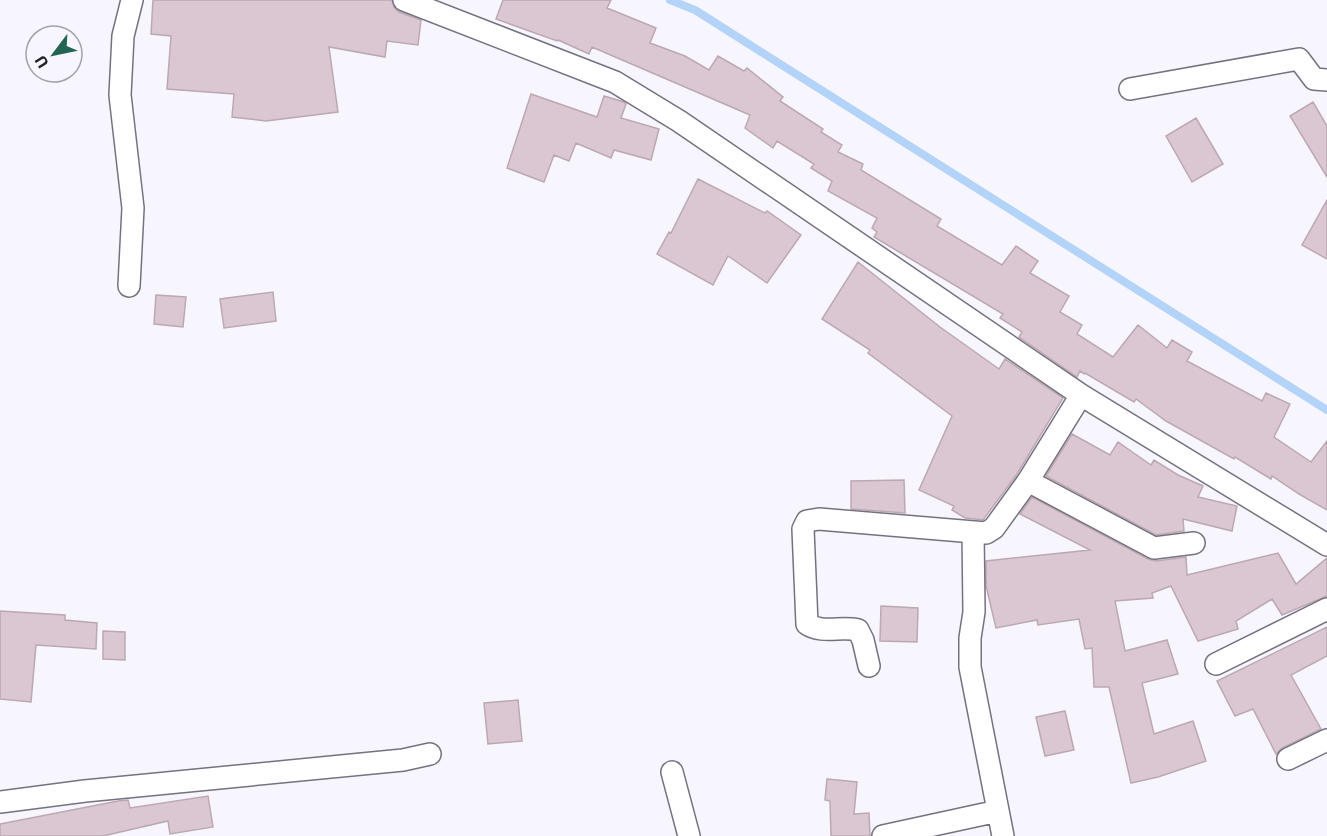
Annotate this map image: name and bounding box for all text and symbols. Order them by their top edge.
north arrow [24,24,84,84]
text: U [30,53,52,72]

